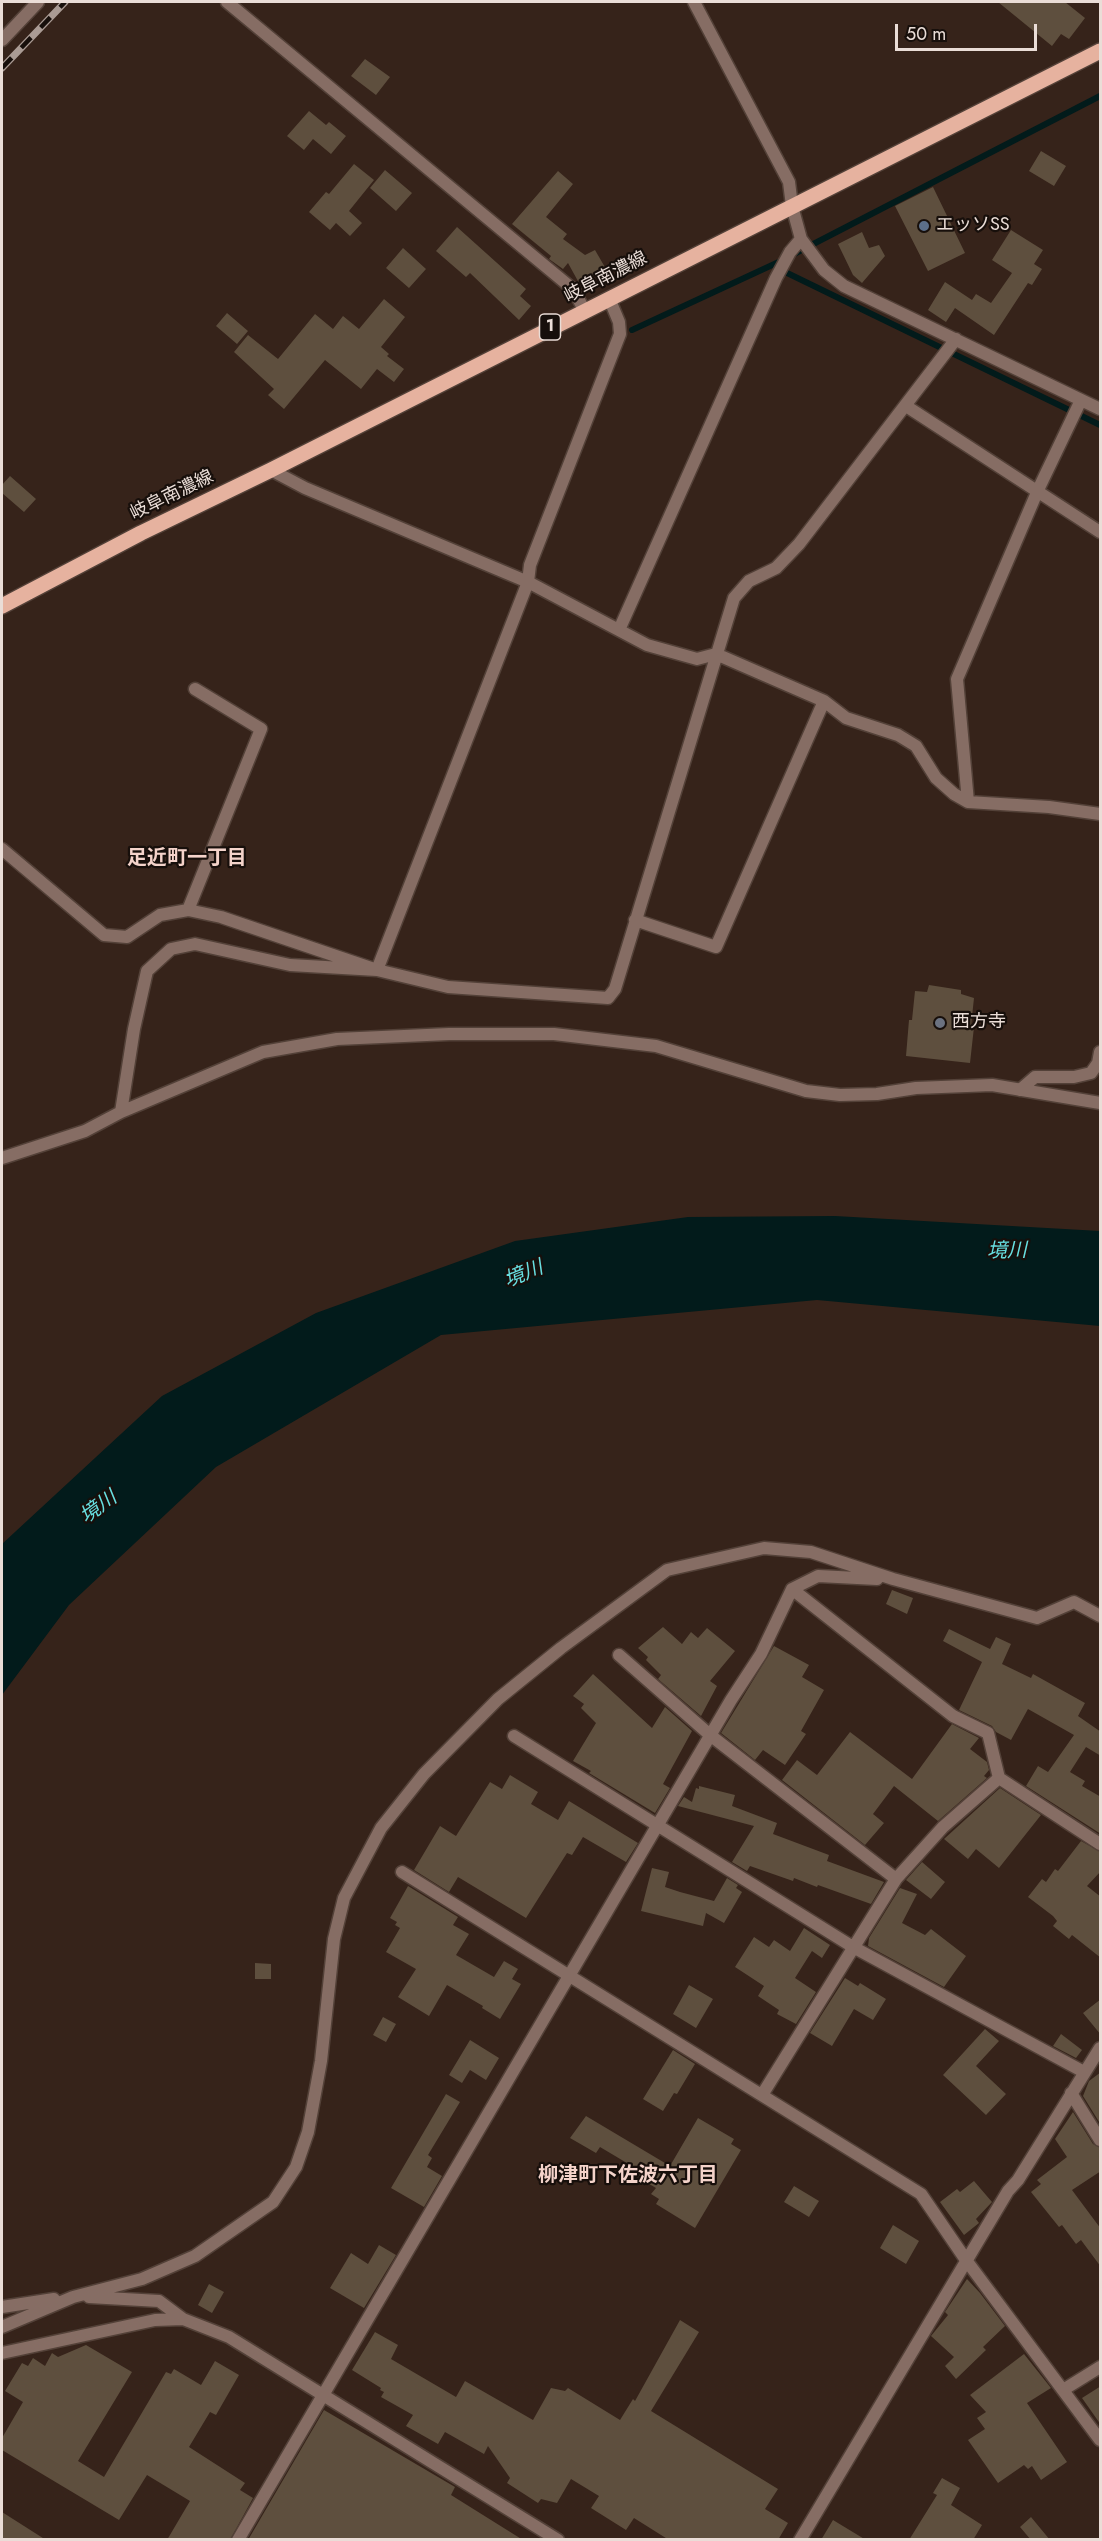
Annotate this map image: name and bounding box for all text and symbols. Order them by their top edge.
scale bar [898,12,1040,50]
text: 50 m [906,21,946,47]
place label: エッソSS [936,215,1010,237]
marker: エッソSS [917,219,931,233]
street label: 岐阜南濃線 [561,248,651,308]
road number: 1 [540,314,560,340]
street label: 岐阜南濃線 [127,467,217,525]
district label: 足近町一丁目 [127,847,247,871]
place label: 西方寺 [952,1012,1006,1034]
marker: 西方寺 [933,1016,947,1030]
water label: 境川 [987,1240,1027,1264]
water label: 境川 [501,1256,547,1294]
water label: 境川 [76,1487,122,1529]
district label: 柳津町下佐波六丁目 [538,2164,718,2188]

